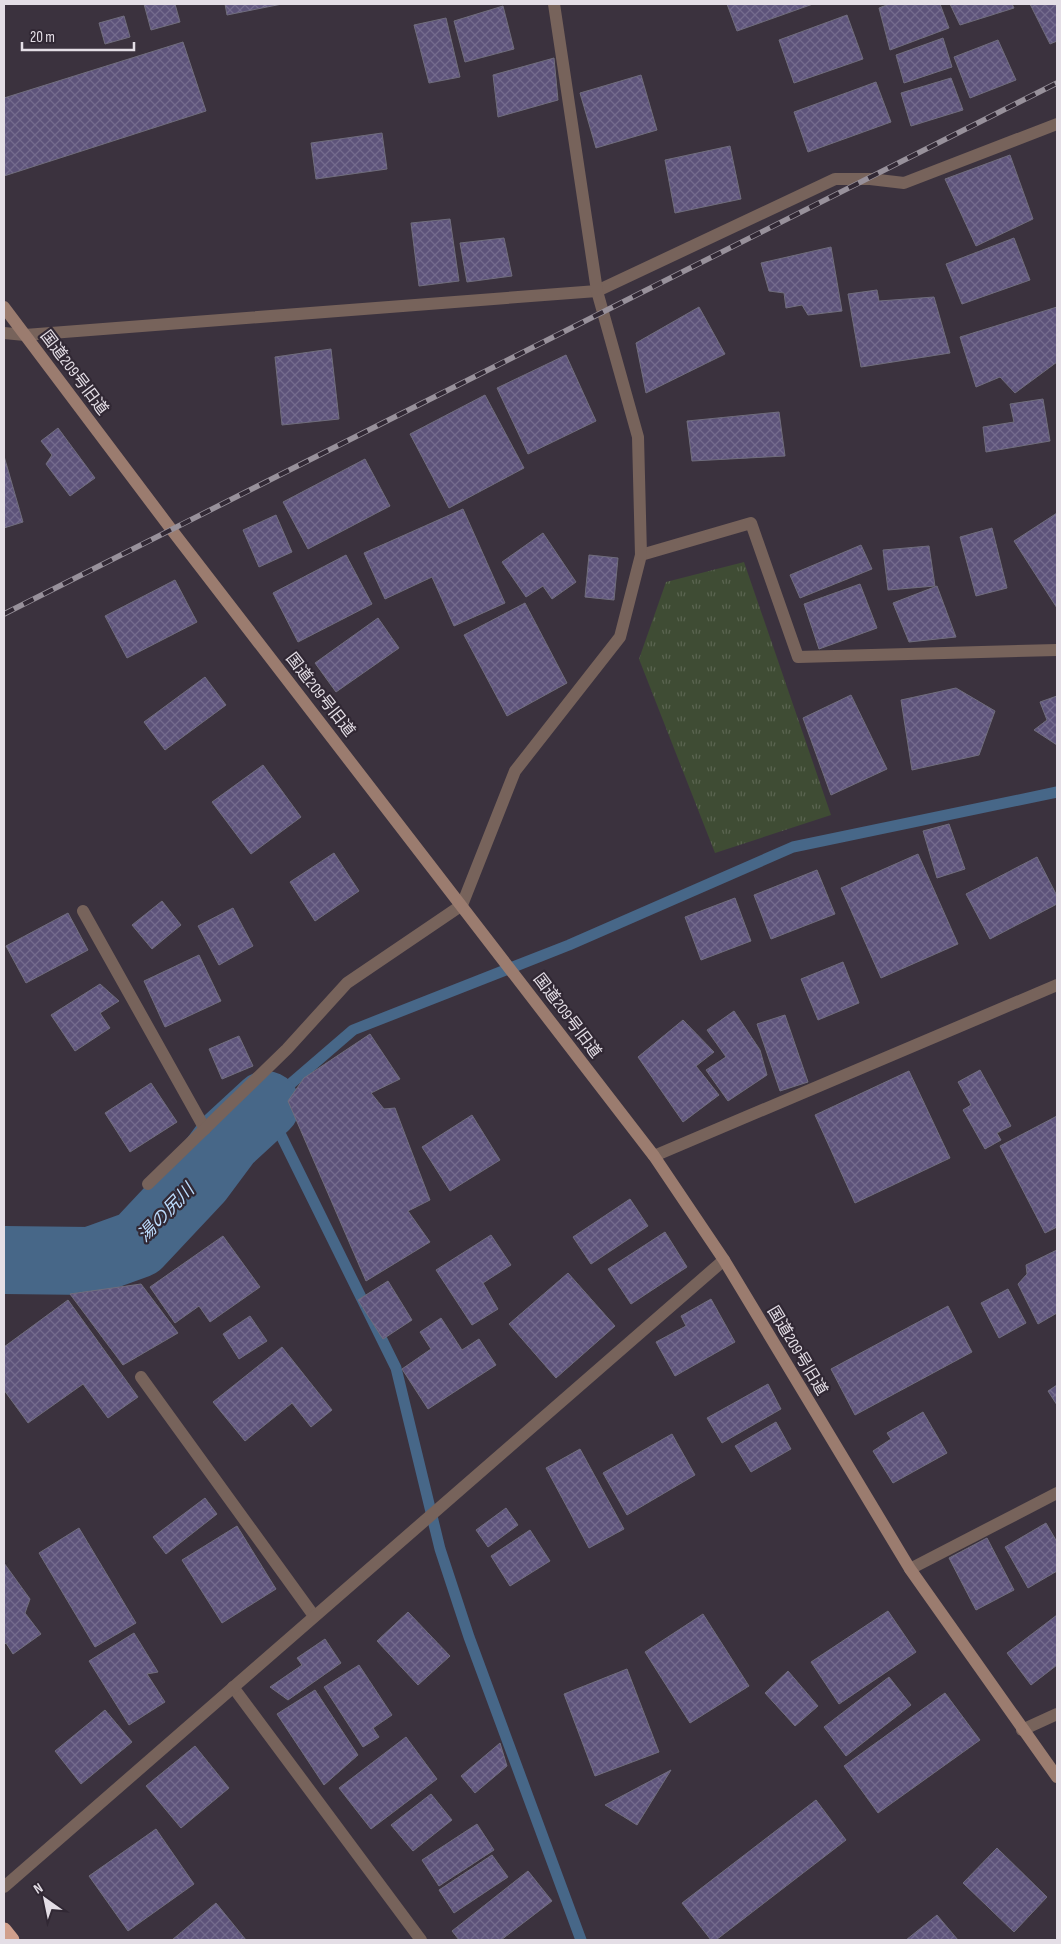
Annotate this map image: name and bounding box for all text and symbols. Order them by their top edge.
scale bar [22,20,135,52]
text: 20 m [30,28,55,47]
street label: 国道209号旧道 [36,327,112,419]
street label: 国道209号旧道 [281,649,359,741]
street label: 国道209号旧道 [529,970,605,1062]
water label: 湯の尻川 [133,1178,200,1246]
street label: 国道209号旧道 [763,1303,831,1399]
north arrow [20,1874,70,1924]
text: N [30,1879,46,1898]

